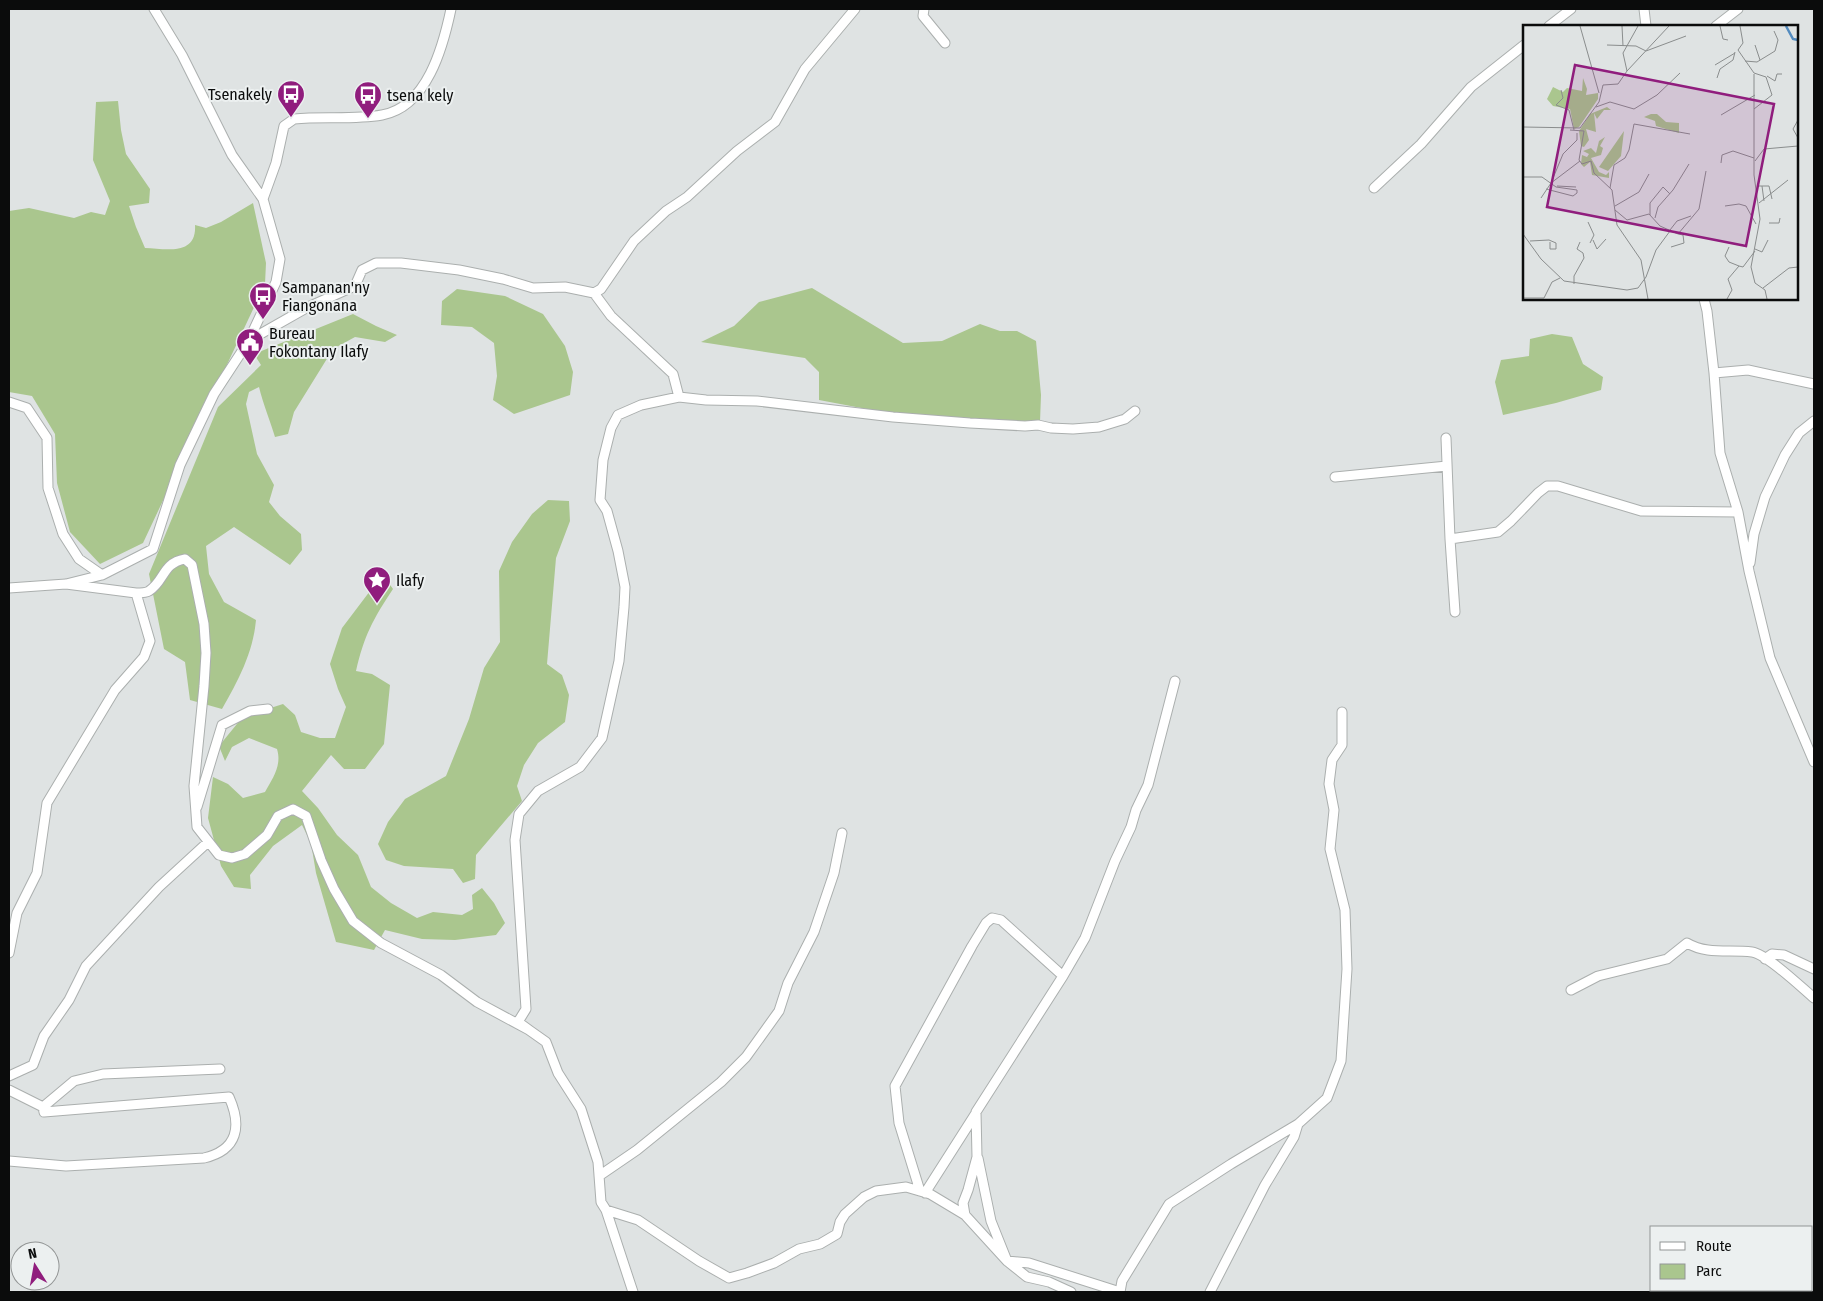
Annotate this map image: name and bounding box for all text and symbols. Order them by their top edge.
inset map [1523,25,1798,300]
bus stop icon: Tsenakely [276,79,306,118]
bus stop icon: tsena kely [353,80,383,119]
place label: Tsenakely [208,85,273,104]
place label: tsena kely [387,86,454,105]
place label: Sampanan'ny Fiangonana [282,278,370,315]
bus stop icon: Sampanan'ny Fiangonana [248,281,278,320]
place label: Bureau Fokontany Ilafy [269,324,369,361]
public building icon: Bureau Fokontany Ilafy [235,327,265,366]
place icon: Ilafy [362,565,392,604]
place label: Ilafy [396,571,425,590]
legend [1650,1226,1813,1291]
text: Route [1696,1237,1732,1255]
north arrow [10,1241,60,1291]
text: N [27,1245,38,1263]
text: Parc [1696,1262,1722,1280]

